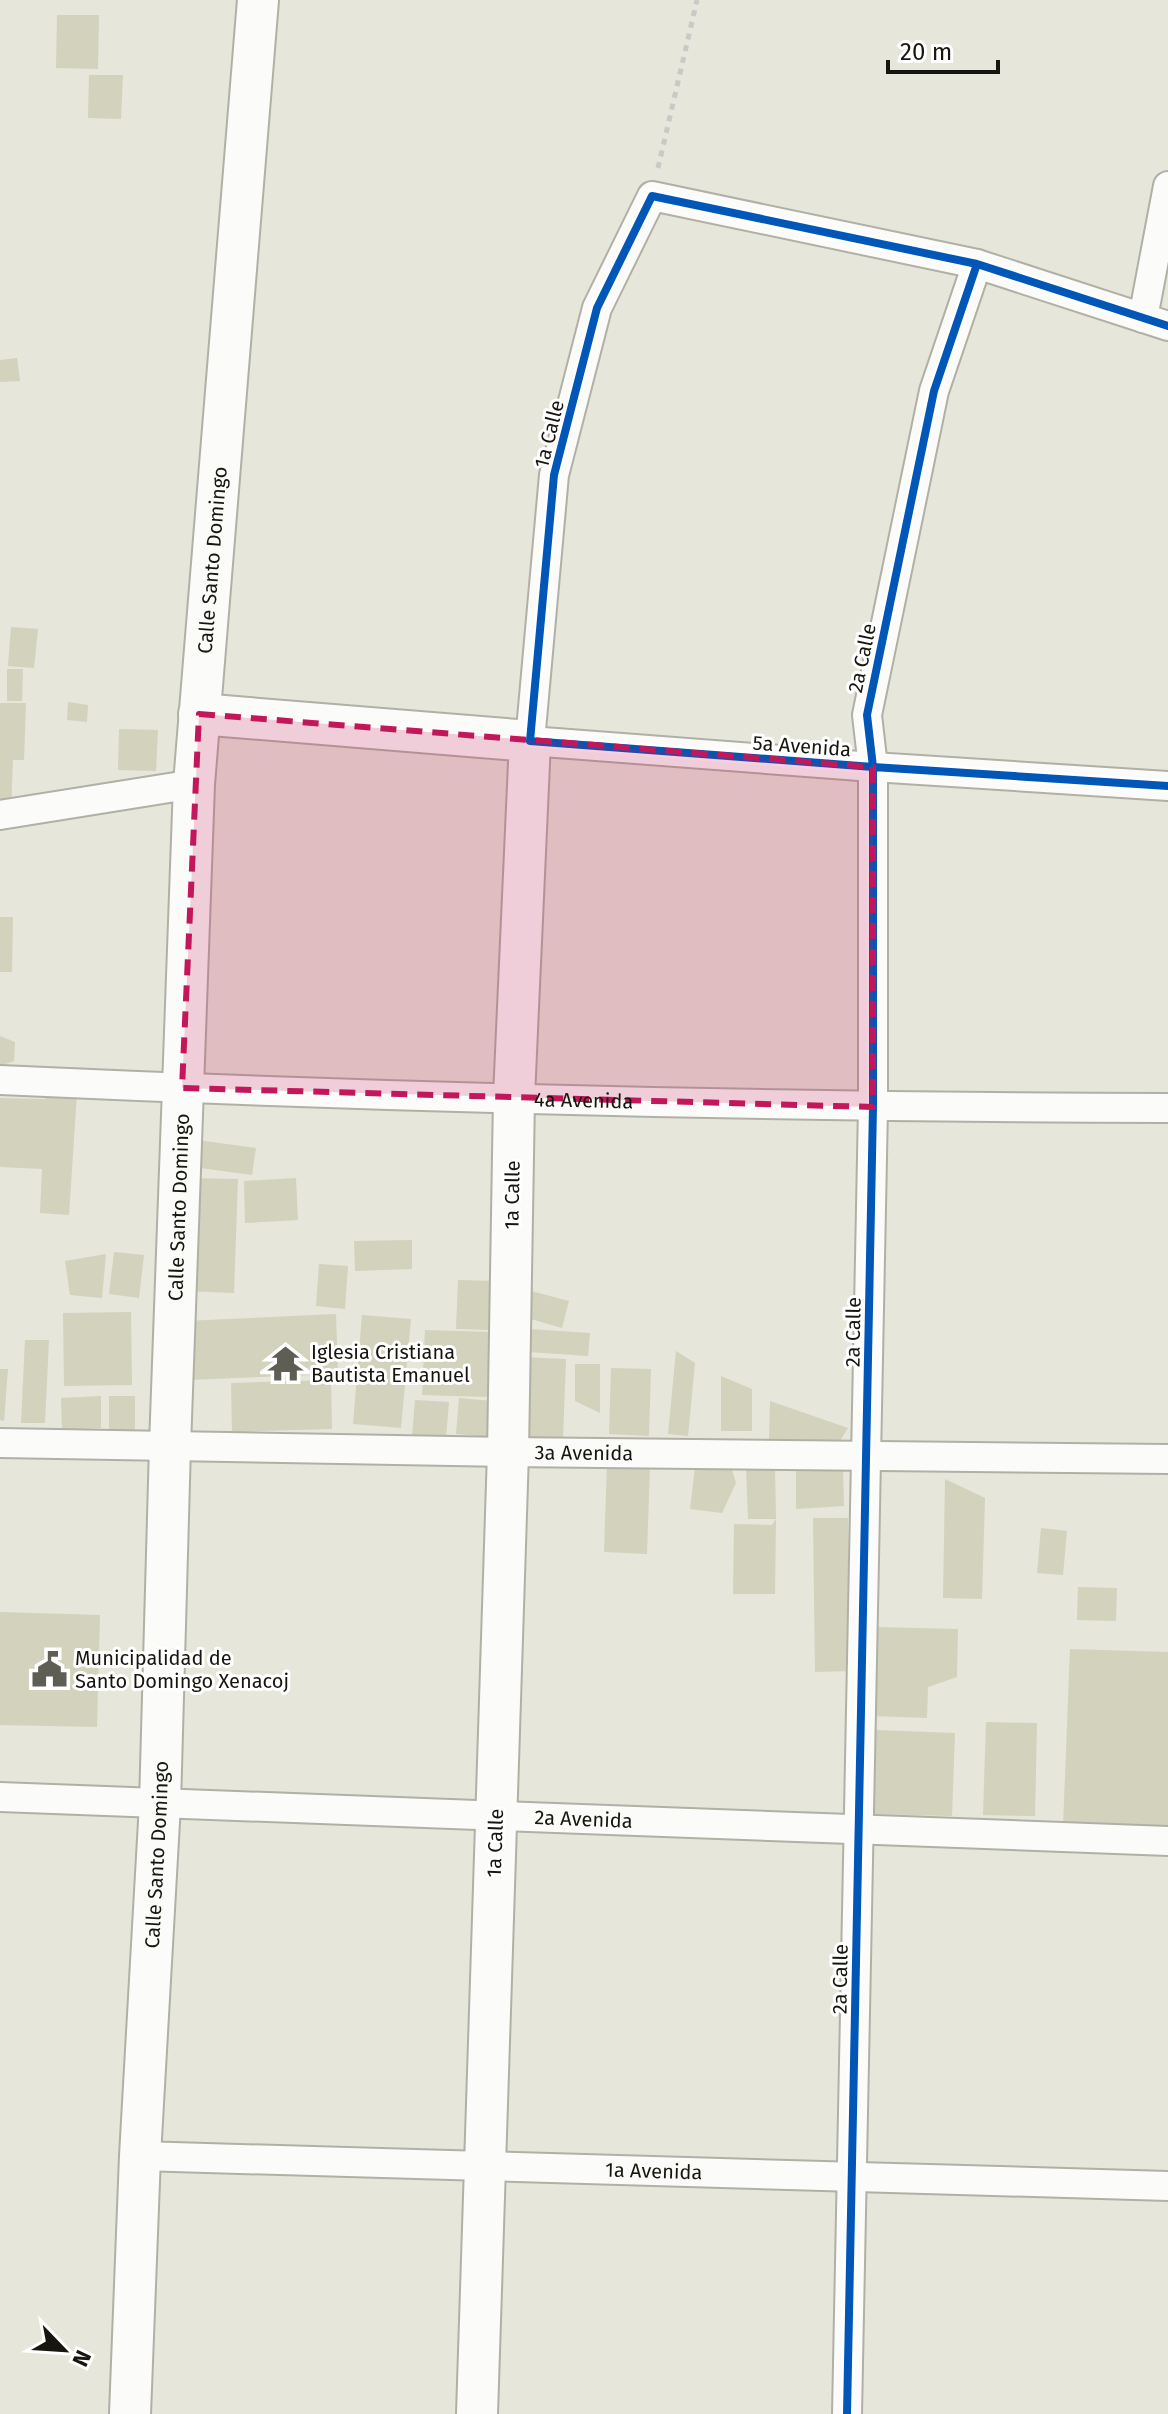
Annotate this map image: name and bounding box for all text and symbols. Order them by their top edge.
scale bar [888,24,998,74]
text: 20 m [900,38,952,66]
street label: 1a Calle [529,398,569,470]
street label: Calle Santo Domingo [193,465,232,655]
street label: 2a Calle [843,621,881,695]
street label: 5a Avenida [752,731,852,761]
street label: 4a Avenida [534,1087,633,1113]
street label: Calle Santo Domingo [163,1113,194,1301]
street label: 1a Calle [499,1160,525,1230]
street label: 2a Calle [840,1297,866,1367]
place label: Iglesia Cristiana Bautista Emanuel [311,1340,470,1387]
temple icon: Iglesia Cristiana Bautista Emanuel [266,1344,304,1382]
street label: 3a Avenida [535,1440,633,1465]
place label: Municipalidad de Santo Domingo Xenacoj [75,1646,289,1693]
public building icon: Municipalidad de Santo Domingo Xenacoj [30,1651,68,1689]
street label: Calle Santo Domingo [140,1761,173,1949]
street label: 2a Avenida [534,1805,633,1833]
street label: 1a Calle [482,1808,508,1878]
street label: 2a Calle [827,1944,853,2014]
street label: 1a Avenida [605,2158,703,2184]
north arrow [24,2310,104,2390]
text: N [66,2346,97,2371]

